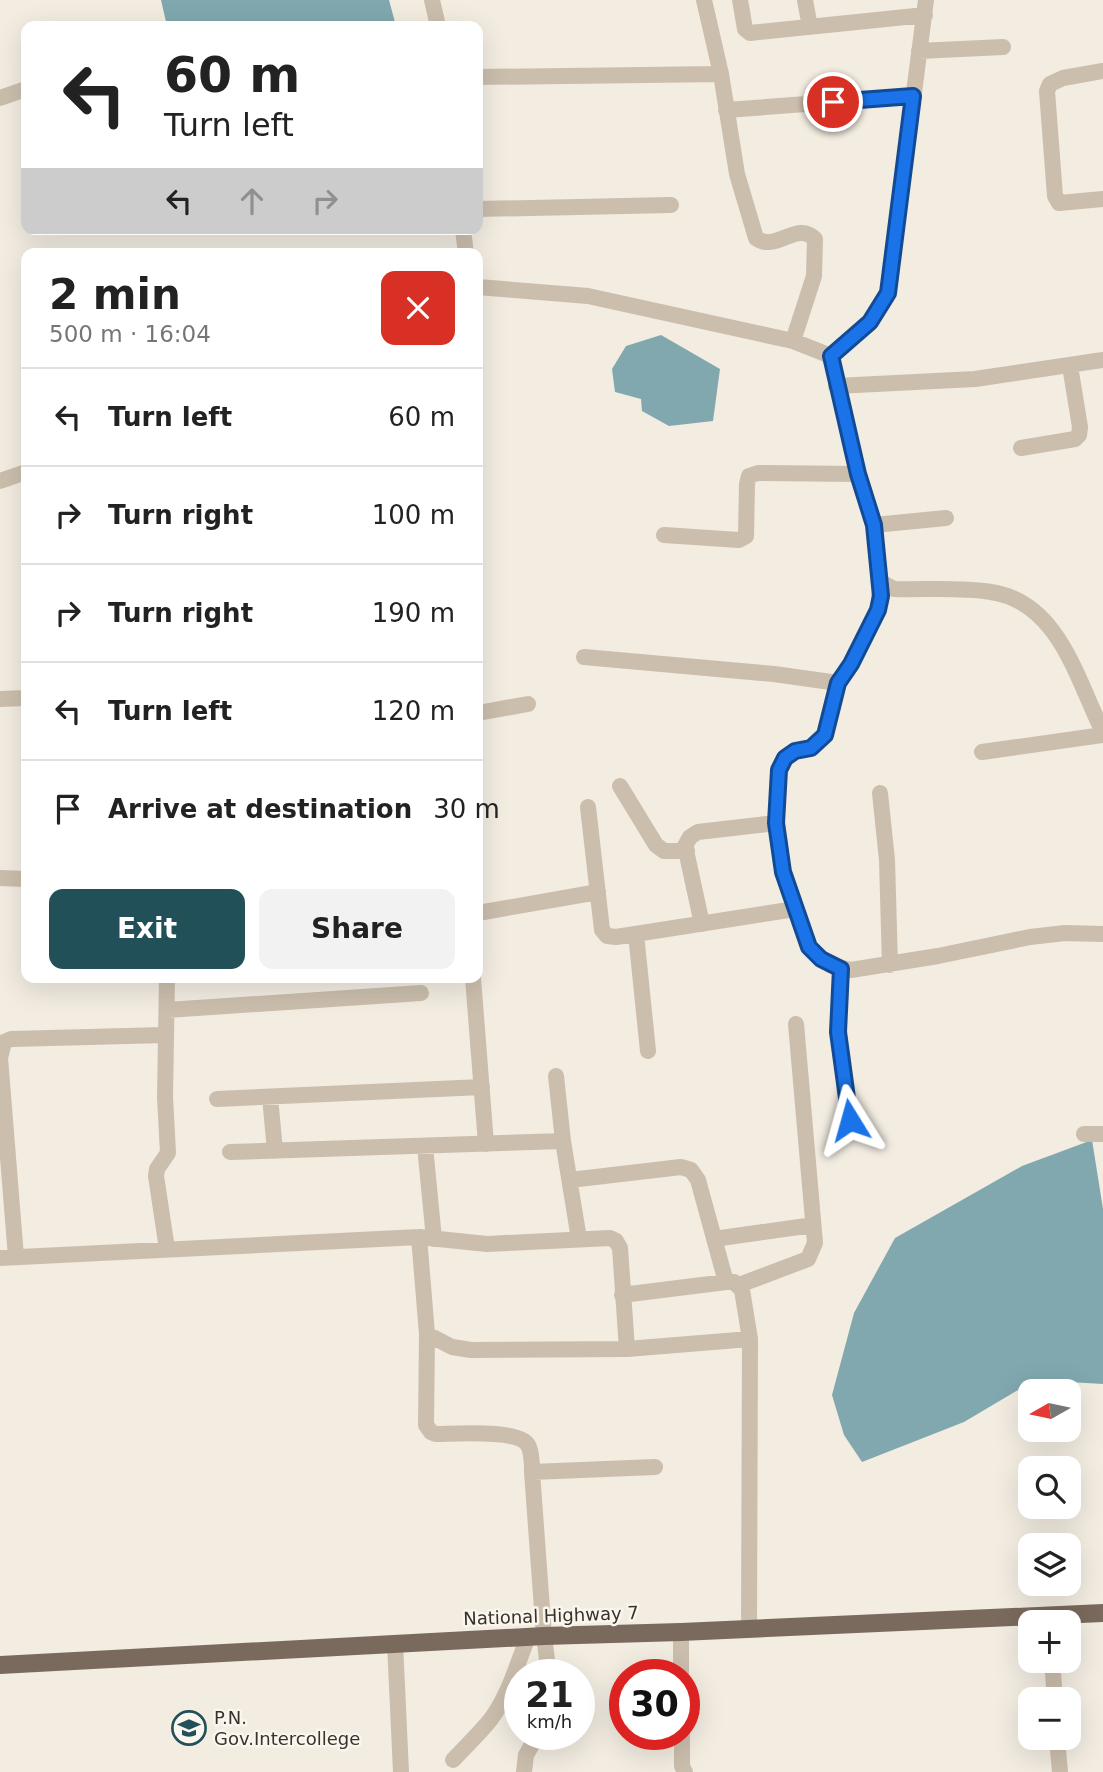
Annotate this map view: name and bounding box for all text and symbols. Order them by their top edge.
text: 60 m [164,47,300,104]
icon: left [49,49,140,140]
pin [803,72,863,132]
icon: arrive [814,83,852,121]
text: Turn left [164,106,294,144]
icon: left [160,182,198,220]
icon: ahead [233,182,271,220]
icon: right [306,182,344,220]
text: 2 min [49,270,181,319]
button: close [381,271,455,345]
text: 500 m · 16:04 [49,321,211,347]
icon: left [49,398,87,436]
text: Turn left [108,402,232,432]
text: 60 m [388,402,455,432]
icon: right [49,496,87,534]
text: Turn right [108,500,253,530]
text: 100 m [372,500,455,530]
icon: right [49,594,87,632]
text: Turn right [108,598,253,628]
text: 190 m [372,598,455,628]
icon: left [49,692,87,730]
text: Turn left [108,696,232,726]
text: 120 m [372,696,455,726]
icon: arrive [49,790,87,828]
text: Arrive at destination [108,794,412,824]
text: 30 m [433,794,500,824]
button: Exit [49,889,245,969]
button: Share [259,889,455,969]
position arrow [813,1083,887,1157]
north arrow [1018,1379,1082,1442]
map controls [1018,1379,1081,1750]
button: search [1018,1456,1081,1519]
button: layers [1018,1533,1081,1596]
street label: National Highway 7 [463,1602,639,1629]
button: + [1018,1610,1081,1673]
speed limit sign: 30 [609,1659,700,1750]
text: 21 [525,1675,574,1715]
button: − [1018,1687,1081,1750]
place label: P.N. Gov.Intercollege [214,1707,360,1749]
school or university icon: P.N. Gov.Intercollege [170,1709,208,1747]
text: km/h [527,1711,572,1732]

